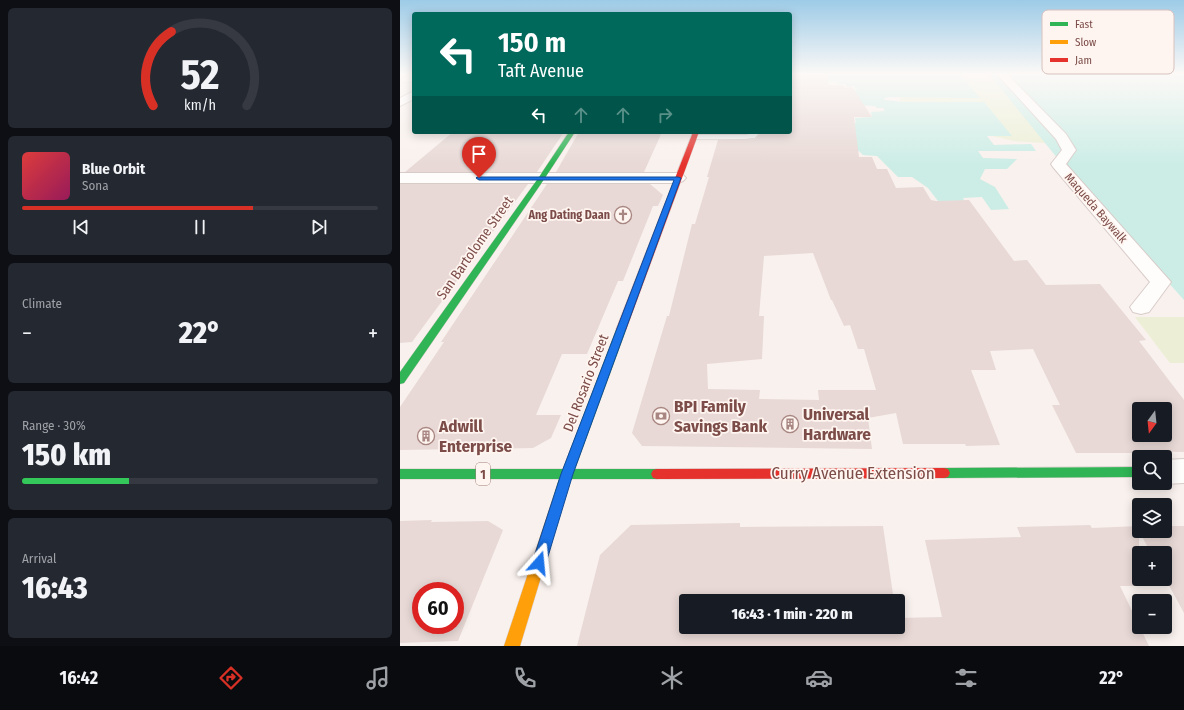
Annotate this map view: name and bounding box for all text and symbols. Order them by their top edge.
legend [1042,10,1174,74]
text: Fast [1075,18,1093,31]
text: 150 m [498,26,566,59]
icon: left [432,28,484,80]
text: Slow [1075,36,1096,49]
text: 52 [180,50,220,100]
text: Jam [1075,54,1092,67]
text: Taft Avenue [498,60,584,82]
text: km/h [184,96,216,113]
icon: left [528,104,550,126]
icon: ahead [570,104,592,126]
icon: ahead [612,104,634,126]
icon: right [654,104,676,126]
pin [462,137,496,178]
icon: arrive [468,143,490,165]
text: Blue Orbit [82,160,145,178]
street label: Maqueda Baywalk [1062,170,1130,246]
text: Sona [82,178,109,193]
street label: San Bartolome Street [433,193,517,303]
church icon: Ang Dating Daan [613,205,633,225]
place label: Ang Dating Daan [527,208,610,222]
icon: previous [70,216,92,238]
icon: pause [189,216,211,238]
icon: next [308,216,330,238]
text: Climate [22,296,62,311]
text: 22° [179,315,221,351]
text: − [22,320,32,347]
text: + [368,320,378,347]
street label: Del Rosario Street [560,331,613,434]
place label: BPI Family Savings Bank [674,396,767,437]
north arrow [1132,402,1172,442]
map controls [1132,402,1172,634]
place label: Universal Hardware [803,404,871,445]
bank icon: BPI Family Savings Bank [651,406,671,426]
building icon: Universal Hardware [780,414,800,434]
place label: Adwill Enterprise [438,416,513,457]
text: Range · 30% [22,418,86,433]
building icon: Adwill Enterprise [416,426,436,446]
text: 150 km [22,437,111,473]
button: search [1132,450,1172,490]
road number: 1 [476,463,490,485]
street label: Curry Avenue Extension [771,463,935,484]
button: layers [1132,498,1172,538]
position arrow [518,542,560,584]
button: + [1132,546,1172,586]
text: Arrival [22,551,56,566]
text: 16:43 [22,570,88,606]
speed limit sign: 60 [412,582,464,634]
button: − [1132,594,1172,634]
text: 16:43 · 1 min · 220 m [731,605,853,623]
icon: directions [217,664,245,692]
icon: music [364,664,392,692]
icon: phone [511,664,539,692]
icon: climate [658,664,686,692]
icon: car [805,664,833,692]
icon: filters [952,664,980,692]
text: 16:42 [60,667,98,689]
text: 22° [1099,667,1124,689]

